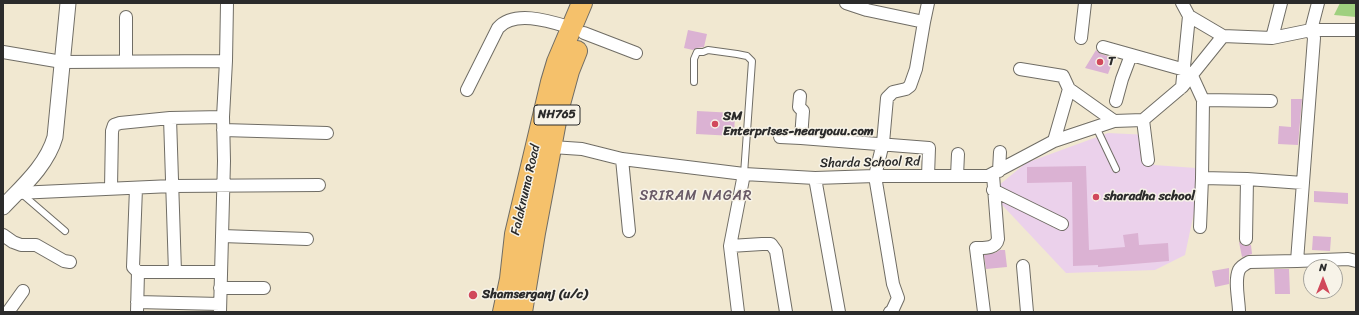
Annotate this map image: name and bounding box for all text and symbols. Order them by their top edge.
place label: T [1108,54,1115,70]
marker: T [1095,57,1105,67]
road number: NH765 [534,105,580,125]
place label: SM Enterprises-nearyouu.com [723,109,874,140]
marker: SM Enterprises-nearyouu.com [710,119,720,129]
street label: Falaknuma Road [508,143,544,237]
street label: Sharda School Rd [820,154,920,172]
district label: SRIRAM NAGAR [640,188,752,204]
place label: sharadha school [1104,189,1195,205]
marker: sharadha school [1091,192,1101,202]
text: N [1319,258,1327,277]
north arrow [1303,259,1343,299]
place label: Shamserganj (u/c) [482,287,588,303]
marker: Shamserganj (u/c) [467,289,479,301]

